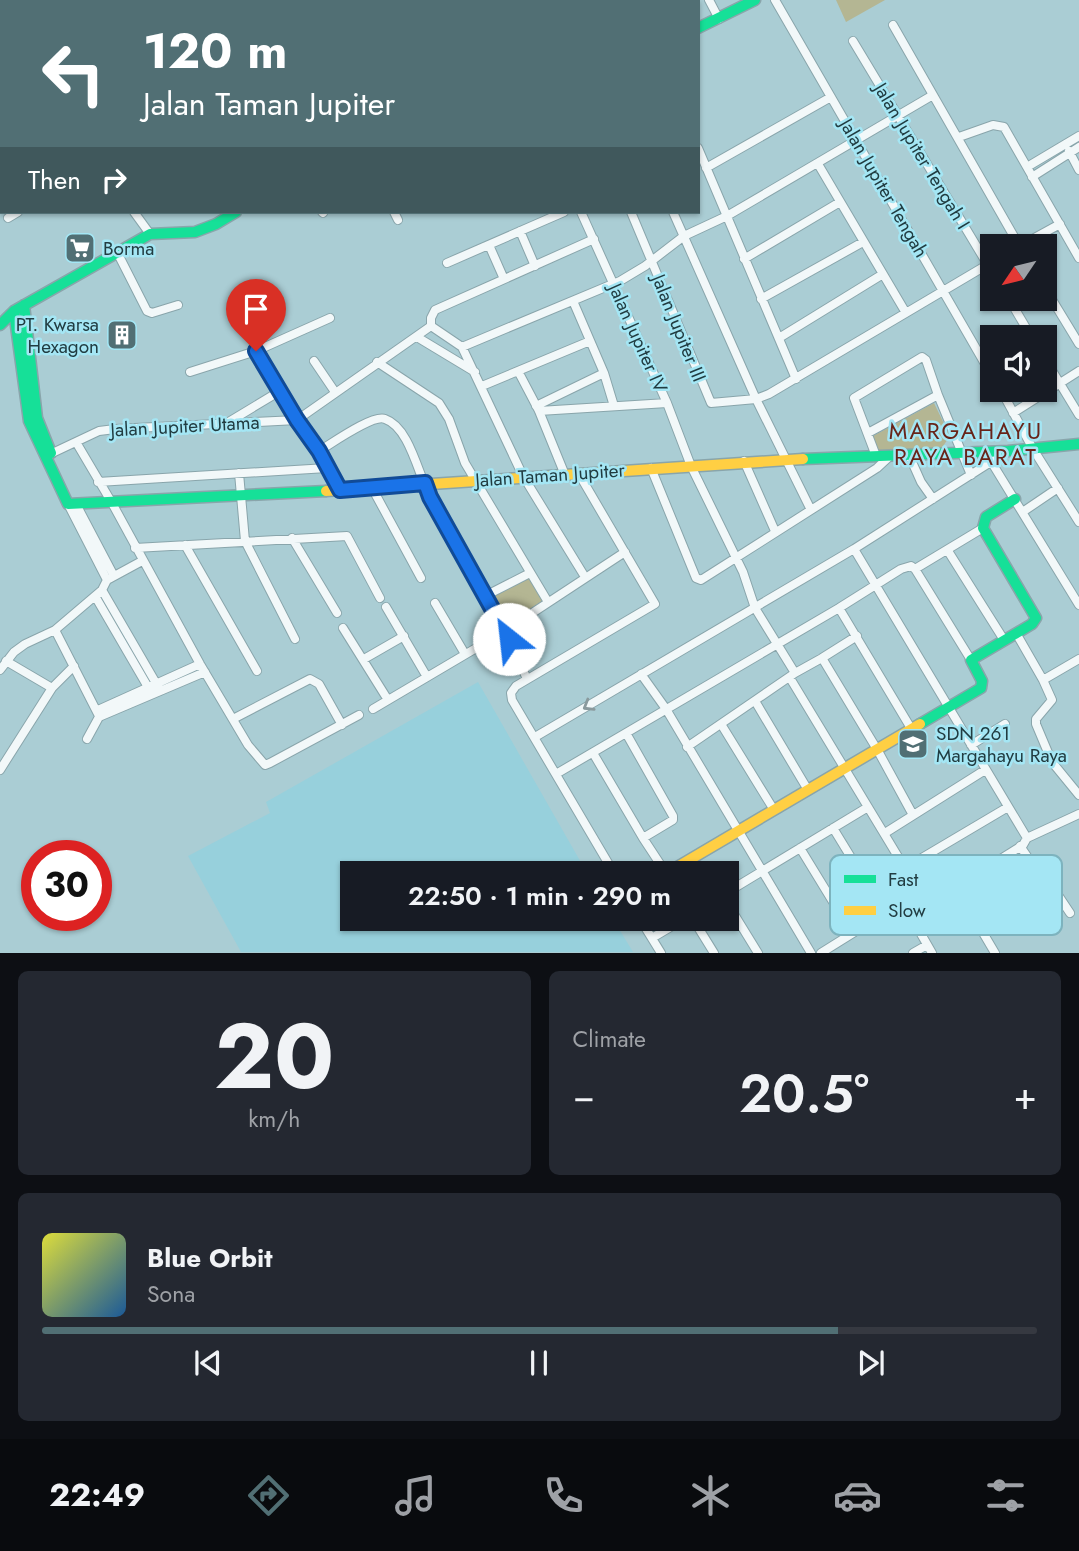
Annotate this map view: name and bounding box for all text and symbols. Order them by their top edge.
text: 120 m [143,16,287,86]
icon: left [28,28,119,119]
street label: Jalan Jupiter Tengah I [869,79,975,233]
text: Jalan Taman Jupiter [143,81,395,127]
street label: Jalan Jupiter Tengah [835,115,933,261]
text: Then [28,161,81,199]
icon: right [95,161,133,199]
supermarket icon: Borma [63,231,97,265]
north arrow [980,234,1057,312]
map controls [980,234,1057,402]
place label: Borma [103,235,154,262]
street label: Jalan Jupiter III [644,267,713,386]
street label: Jalan Jupiter IV [601,276,674,397]
pin [226,279,286,351]
icon: arrive [237,290,275,328]
place label: PT. Kwarsa Hexagon [16,311,99,360]
building icon: PT. Kwarsa Hexagon [105,318,139,352]
button: sound [980,325,1057,402]
street label: Jalan Jupiter Utama [107,409,260,444]
district label: MARGAHAYU RAYA BARAT [889,414,1043,474]
street label: Jalan Taman Jupiter [471,456,626,494]
position arrow [472,602,546,676]
one-way arrow [582,697,595,710]
place label: SDN 261 Margahayu Raya [936,720,1067,769]
school or university icon: SDN 261 Margahayu Raya [896,727,930,761]
speed limit sign: 30 [21,840,112,931]
legend [830,855,1062,935]
text: Fast [888,866,919,893]
text: 22:50 · 1 min · 290 m [408,877,671,915]
text: Slow [888,897,926,924]
text: 20 [214,991,334,1122]
text: Climate [573,1022,646,1056]
text: 20.5° [739,1056,869,1132]
text: − [573,1068,595,1123]
text: + [1014,1068,1037,1123]
text: km/h [248,1102,300,1136]
text: Blue Orbit [147,1239,272,1277]
text: Sona [147,1277,195,1311]
icon: previous [189,1344,227,1382]
icon: pause [520,1344,558,1382]
icon: next [852,1344,890,1382]
icon: directions [244,1471,293,1520]
icon: music [391,1471,440,1520]
icon: phone [539,1471,588,1520]
icon: climate [686,1471,735,1520]
icon: car [833,1471,882,1520]
icon: filters [981,1471,1030,1520]
text: 22:49 [49,1472,145,1518]

